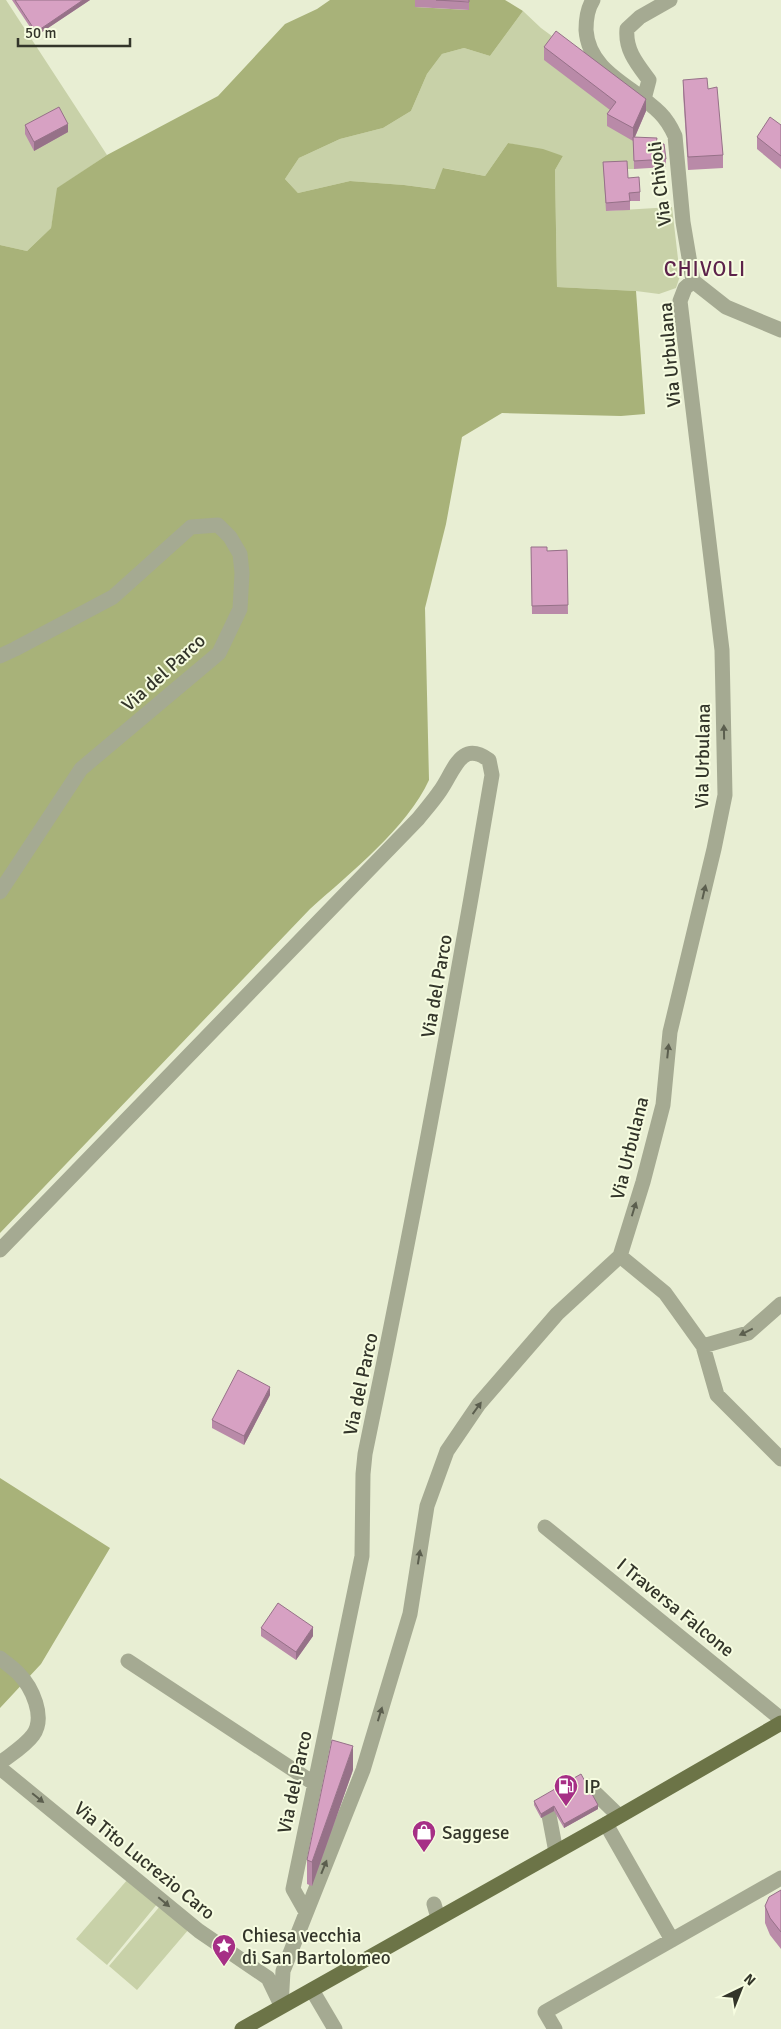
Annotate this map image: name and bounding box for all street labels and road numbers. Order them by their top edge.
street label: Via Chivoli [643,140,677,228]
street label: Via Urbulana [653,301,687,408]
street label: Via del Parco [117,629,211,717]
street label: Via Urbulana [690,703,716,809]
street label: Via del Parco [416,932,458,1040]
street label: Via Urbulana [606,1094,654,1202]
street label: Via del Parco [338,1330,384,1438]
street label: I Traversa Falcone [612,1553,739,1663]
street label: Via del Parco [272,1728,318,1836]
street label: Via Tito Lucrezio Caro [69,1796,220,1925]

